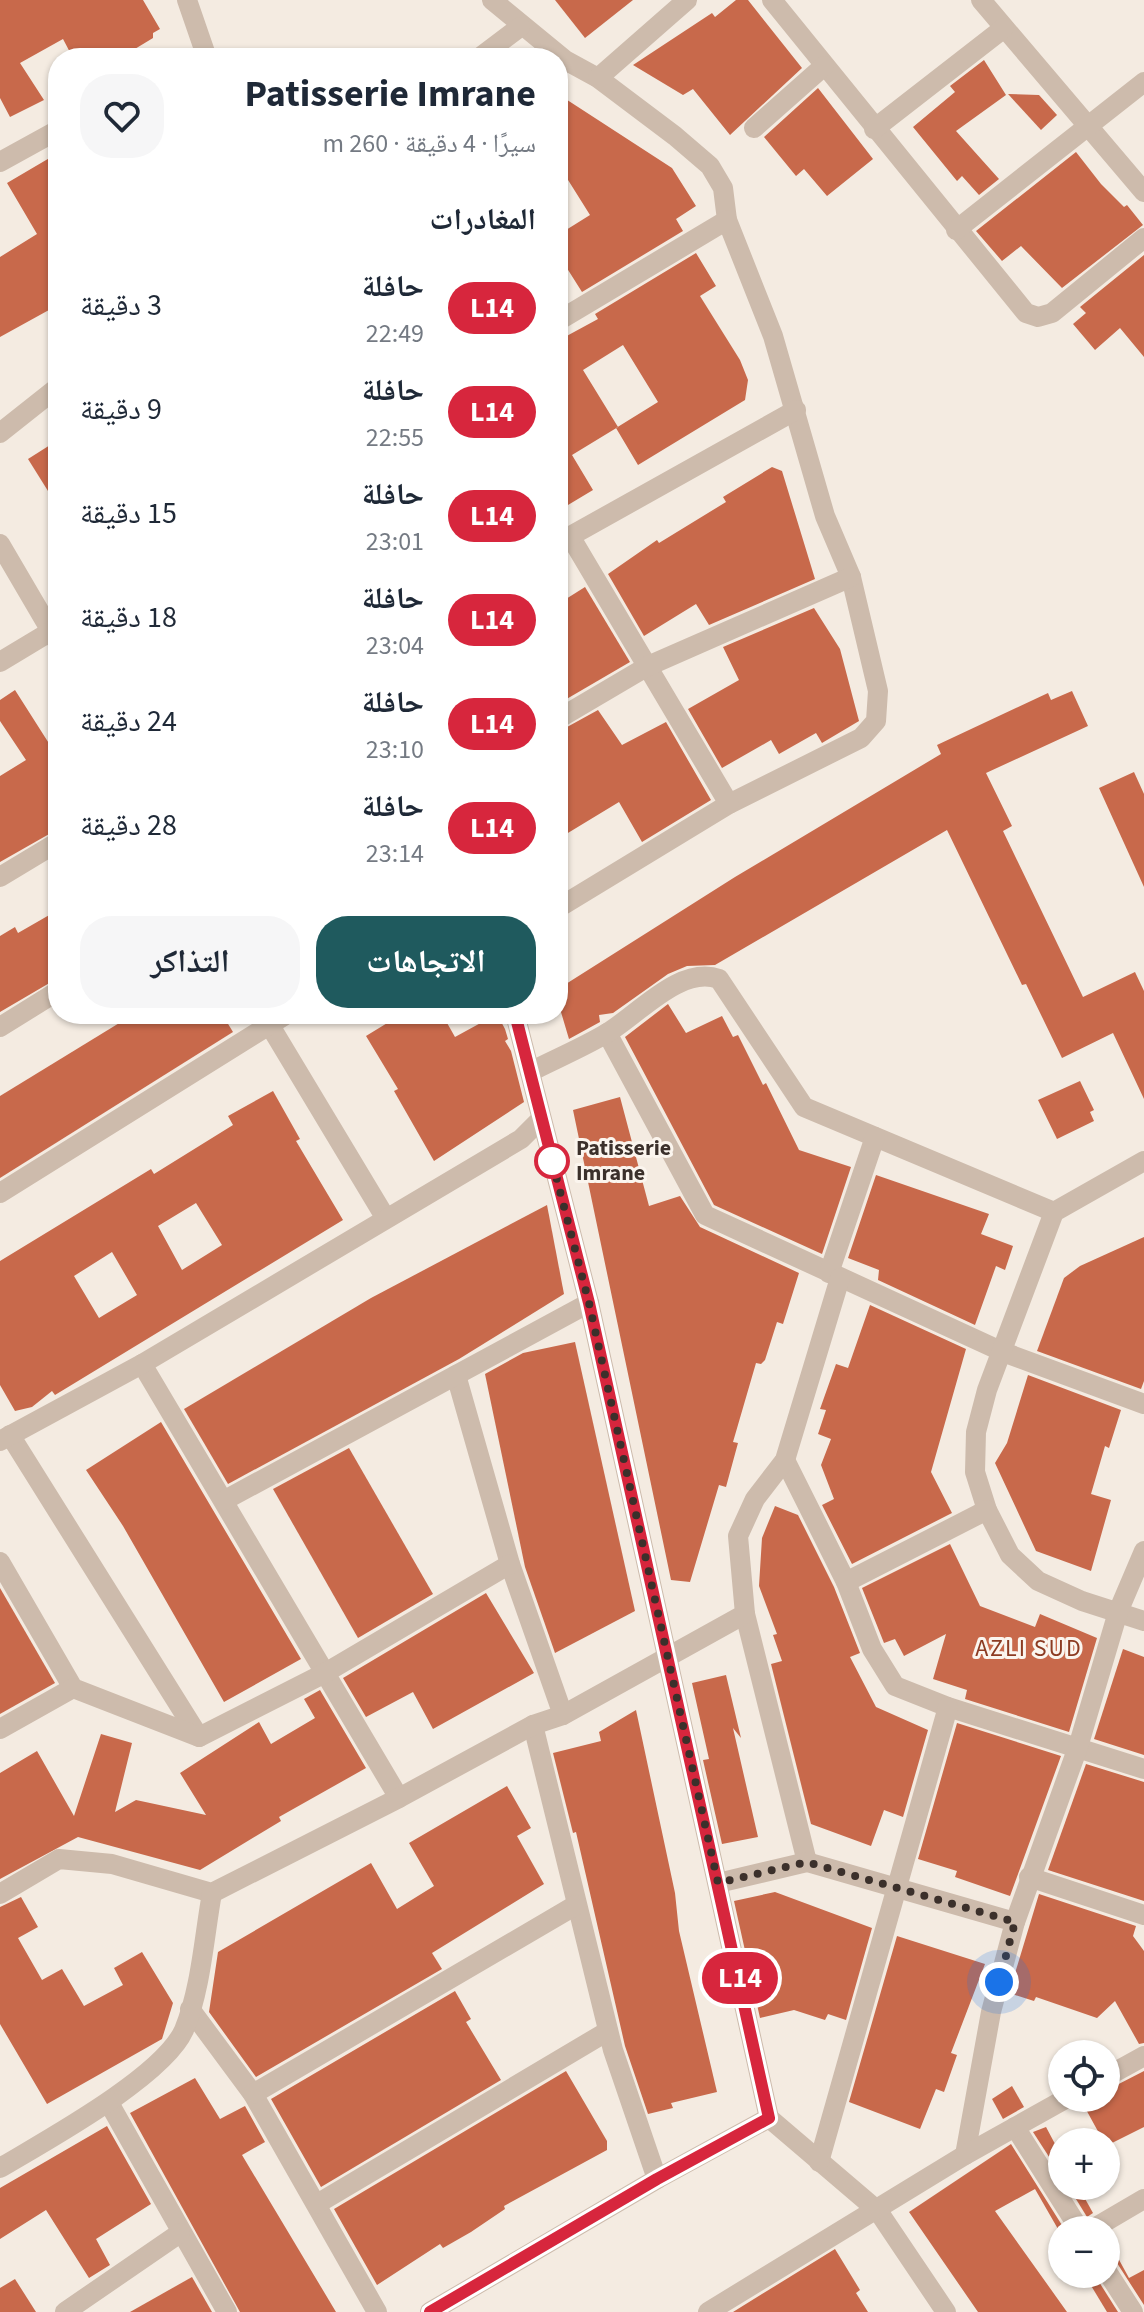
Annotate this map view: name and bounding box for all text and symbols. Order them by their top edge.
text: Patisserie Imrane [245,67,536,121]
button: heart [80,74,164,158]
text: سيرًا · 4 دقيقة · 260 m [323,125,536,162]
text: المغادرات [429,198,536,241]
text: حافلة [362,265,424,308]
text: 3 دقيقة [80,284,162,327]
text: L14 [470,288,514,328]
text: 22:49 [366,315,424,352]
text: حافلة [362,369,424,412]
text: 9 دقيقة [80,388,162,431]
text: L14 [470,392,514,432]
text: 22:55 [366,419,424,456]
text: حافلة [362,473,424,516]
text: 15 دقيقة [80,492,177,535]
text: L14 [470,496,514,536]
text: 23:01 [366,523,424,560]
text: حافلة [362,577,424,620]
text: 18 دقيقة [80,596,177,639]
text: L14 [470,600,514,640]
text: 23:04 [366,627,424,664]
text: حافلة [362,681,424,724]
text: 24 دقيقة [80,700,177,743]
text: L14 [470,704,514,744]
text: 23:10 [366,731,424,768]
text: حافلة [362,785,424,828]
text: 28 دقيقة [80,804,177,847]
text: L14 [470,808,514,848]
text: 23:14 [366,835,424,872]
button: التذاكر [80,916,300,1008]
button: الاتجاهات [316,916,536,1008]
place label: Patisserie Imrane [576,1132,671,1189]
marker: Patisserie Imrane [535,1144,569,1178]
district label: AZLI SUD [975,1631,1083,1666]
line badge: L14 [694,1952,786,2004]
text: L14 [718,1958,762,1998]
your location [979,1962,1019,2002]
map controls [1048,2040,1120,2288]
button: locate [1048,2040,1120,2112]
button: + [1048,2128,1120,2200]
button: − [1048,2216,1120,2288]

